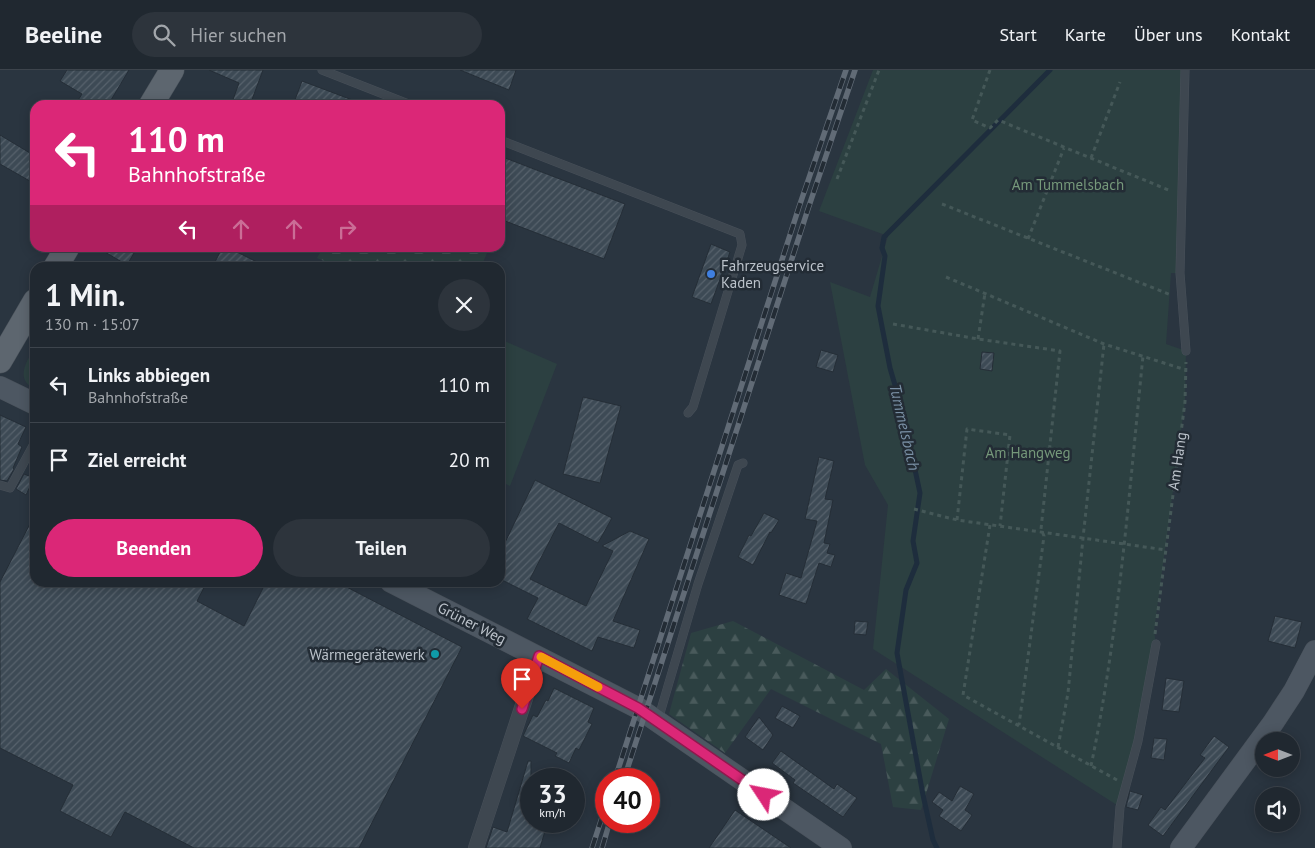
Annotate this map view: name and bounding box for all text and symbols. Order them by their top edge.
search box [132,12,482,57]
text: Beeline [25,19,102,50]
icon: search [150,21,178,49]
text: Hier suchen [190,23,287,47]
text: Start [999,23,1037,46]
text: Karte [1065,23,1106,46]
text: Über uns [1134,23,1203,46]
text: Kontakt [1231,23,1290,46]
text: 110 m [128,116,225,162]
icon: left [45,120,110,185]
text: Bahnhofstraße [128,160,266,188]
park label: Am Tummelsbach [1012,175,1124,194]
icon: left [174,215,202,243]
icon: ahead [227,215,255,243]
icon: ahead [280,215,308,243]
icon: right [333,215,361,243]
place label: Fahrzeugservice Kaden [721,256,824,292]
marker: Fahrzeugservice Kaden [705,268,717,280]
text: 1 Min. [45,275,125,314]
button: close [438,279,490,331]
text: 130 m · 15:07 [45,314,140,334]
text: Links abbiegen [88,363,210,387]
icon: left [45,371,73,399]
text: 110 m [438,373,490,397]
water label: Tummelsbach [885,382,925,472]
text: Bahnhofstraße [88,387,188,407]
street label: Am Hang [1164,431,1190,491]
park label: Am Hangweg [985,443,1071,462]
icon: arrive [45,446,73,474]
text: Ziel erreicht [88,448,186,472]
text: 20 m [449,448,490,472]
button: Beenden [45,519,263,577]
button: Teilen [273,519,490,577]
street label: Grüner Weg [435,598,509,648]
place label: Wärmegerätewerk [309,645,426,664]
marker: Wärmegerätewerk [429,648,441,660]
pin [501,658,543,709]
icon: arrive [508,665,536,693]
north arrow [1255,732,1300,778]
map controls [1255,732,1300,832]
speed limit sign: 40 [595,768,660,833]
position arrow [737,768,789,820]
text: 33 [538,778,567,810]
button: sound [1255,787,1300,832]
text: km/h [539,805,566,820]

